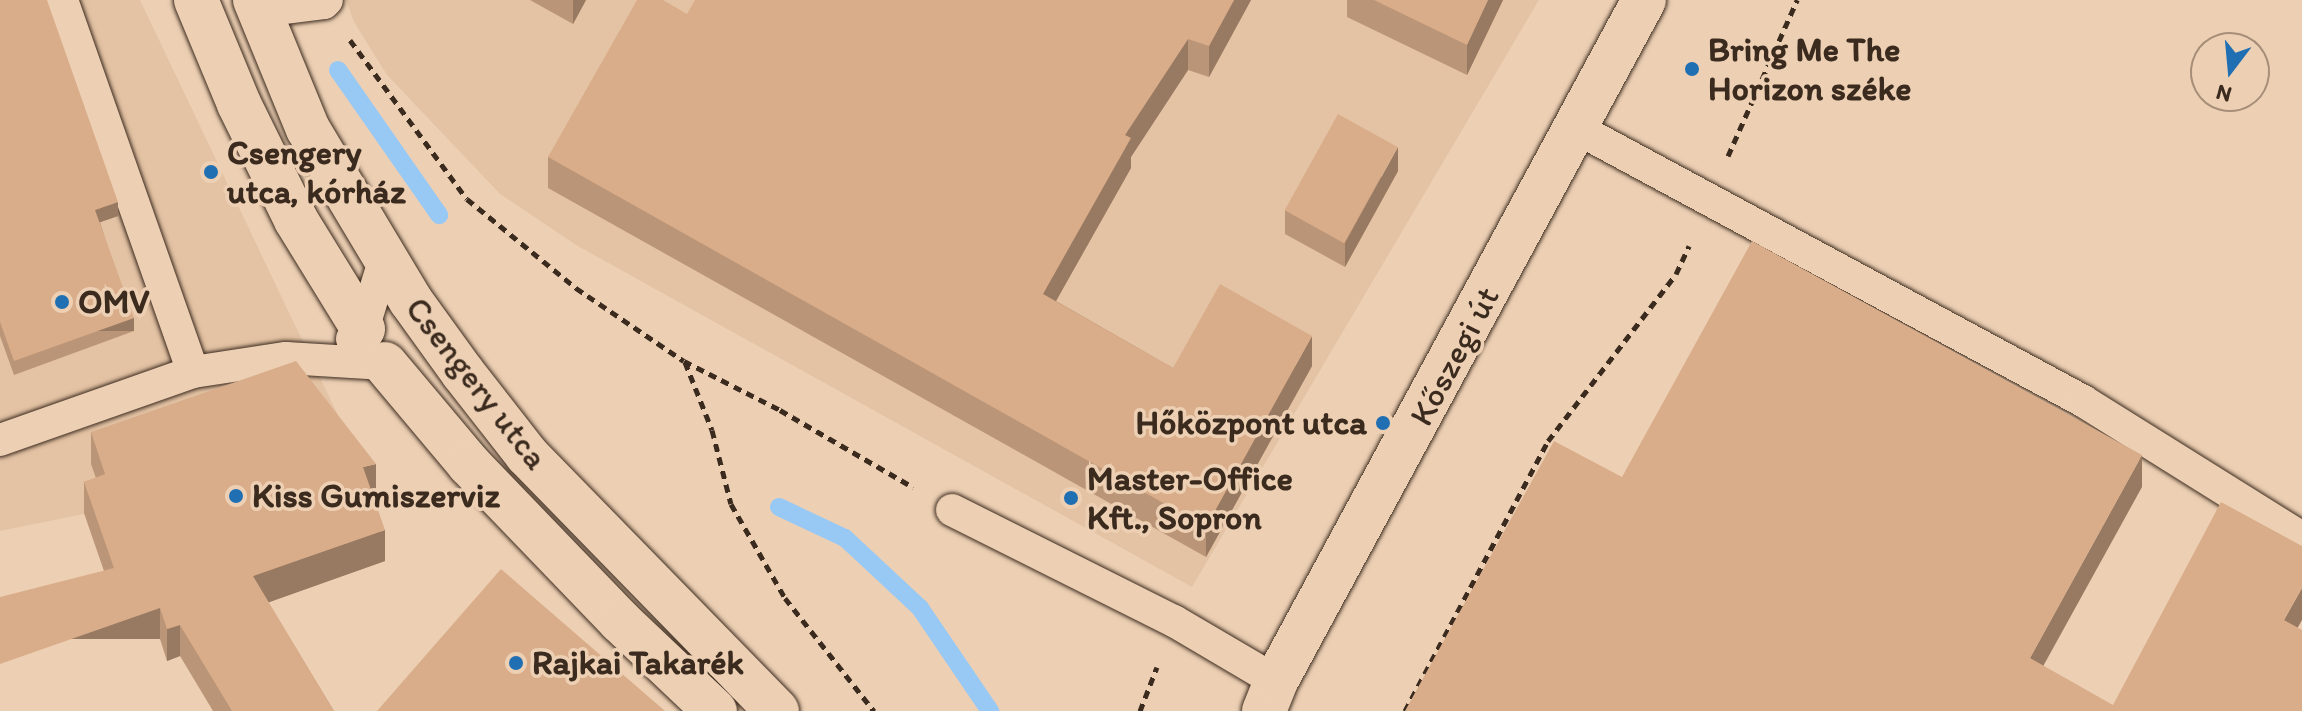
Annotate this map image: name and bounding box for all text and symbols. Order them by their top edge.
place label: Bring Me The Horizon széke [1708,29,1911,108]
north arrow [2190,32,2270,112]
marker: Bring Me The Horizon széke [1683,60,1701,78]
text: N [2213,79,2235,109]
place label: Csengery utca, kórház [227,132,406,212]
marker: Csengery utca, kórház [202,163,220,181]
street label: Kőszegi út [1400,280,1508,432]
place label: OMV [78,282,149,322]
street label: Csengery utca [398,289,556,477]
marker: OMV [53,293,71,311]
place label: Hőközpont utca [1137,403,1367,443]
marker: Hőközpont utca [1374,414,1392,432]
place label: Master-Office Kft., Sopron [1087,458,1293,538]
place label: Kiss Gumiszerviz [252,476,501,516]
marker: Kiss Gumiszerviz [227,487,245,505]
marker: Master-Office Kft., Sopron [1062,489,1080,507]
place label: Rajkai Takarék [532,643,743,683]
marker: Rajkai Takarék [507,654,525,672]

